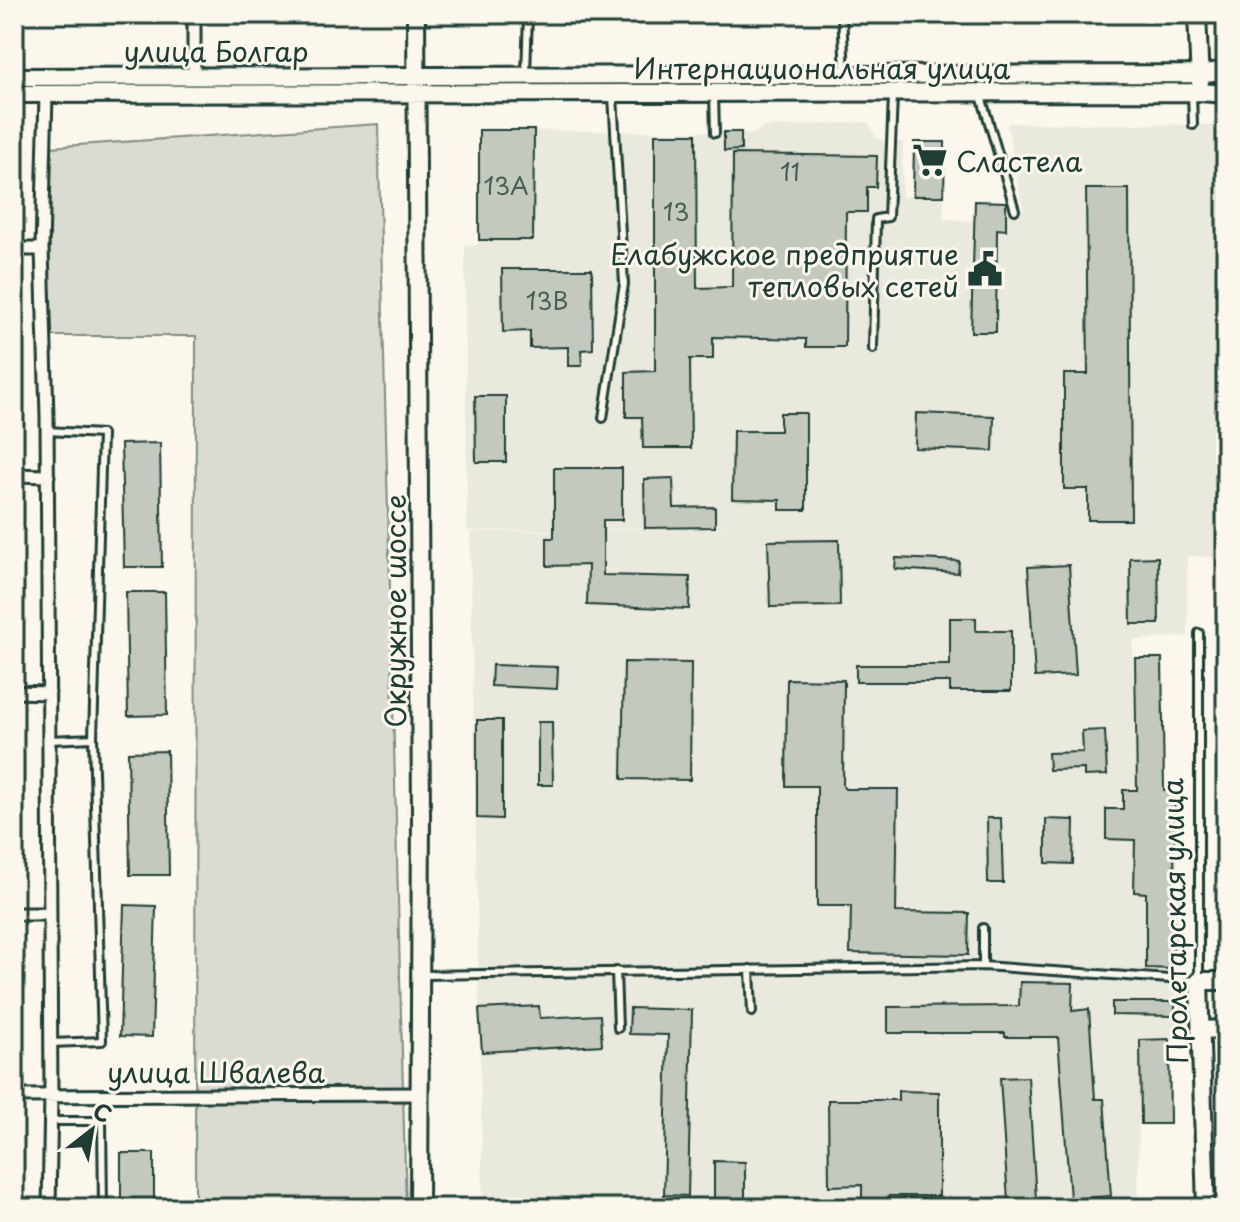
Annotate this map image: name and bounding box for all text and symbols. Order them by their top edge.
street label: улица Болгар [123,29,309,72]
street label: Интернациональная улица [634,46,1011,89]
place label: Сластела [956,139,1083,182]
supermarket icon: Сластела [911,141,949,179]
house number: 11 [780,153,800,189]
house number: 13А [483,167,529,203]
house number: 13 [663,193,689,229]
place label: Елабужское предприятие тепловых сетей [610,232,959,307]
public building icon: Елабужское предприятие тепловых сетей [966,250,1004,288]
house number: 13В [526,282,568,318]
street label: Окружное шоссе [373,494,416,728]
street label: Пролетарская улица [1150,777,1198,1064]
street label: улица Швалева [107,1050,326,1093]
north arrow [52,1090,132,1170]
text: С [87,1093,119,1130]

